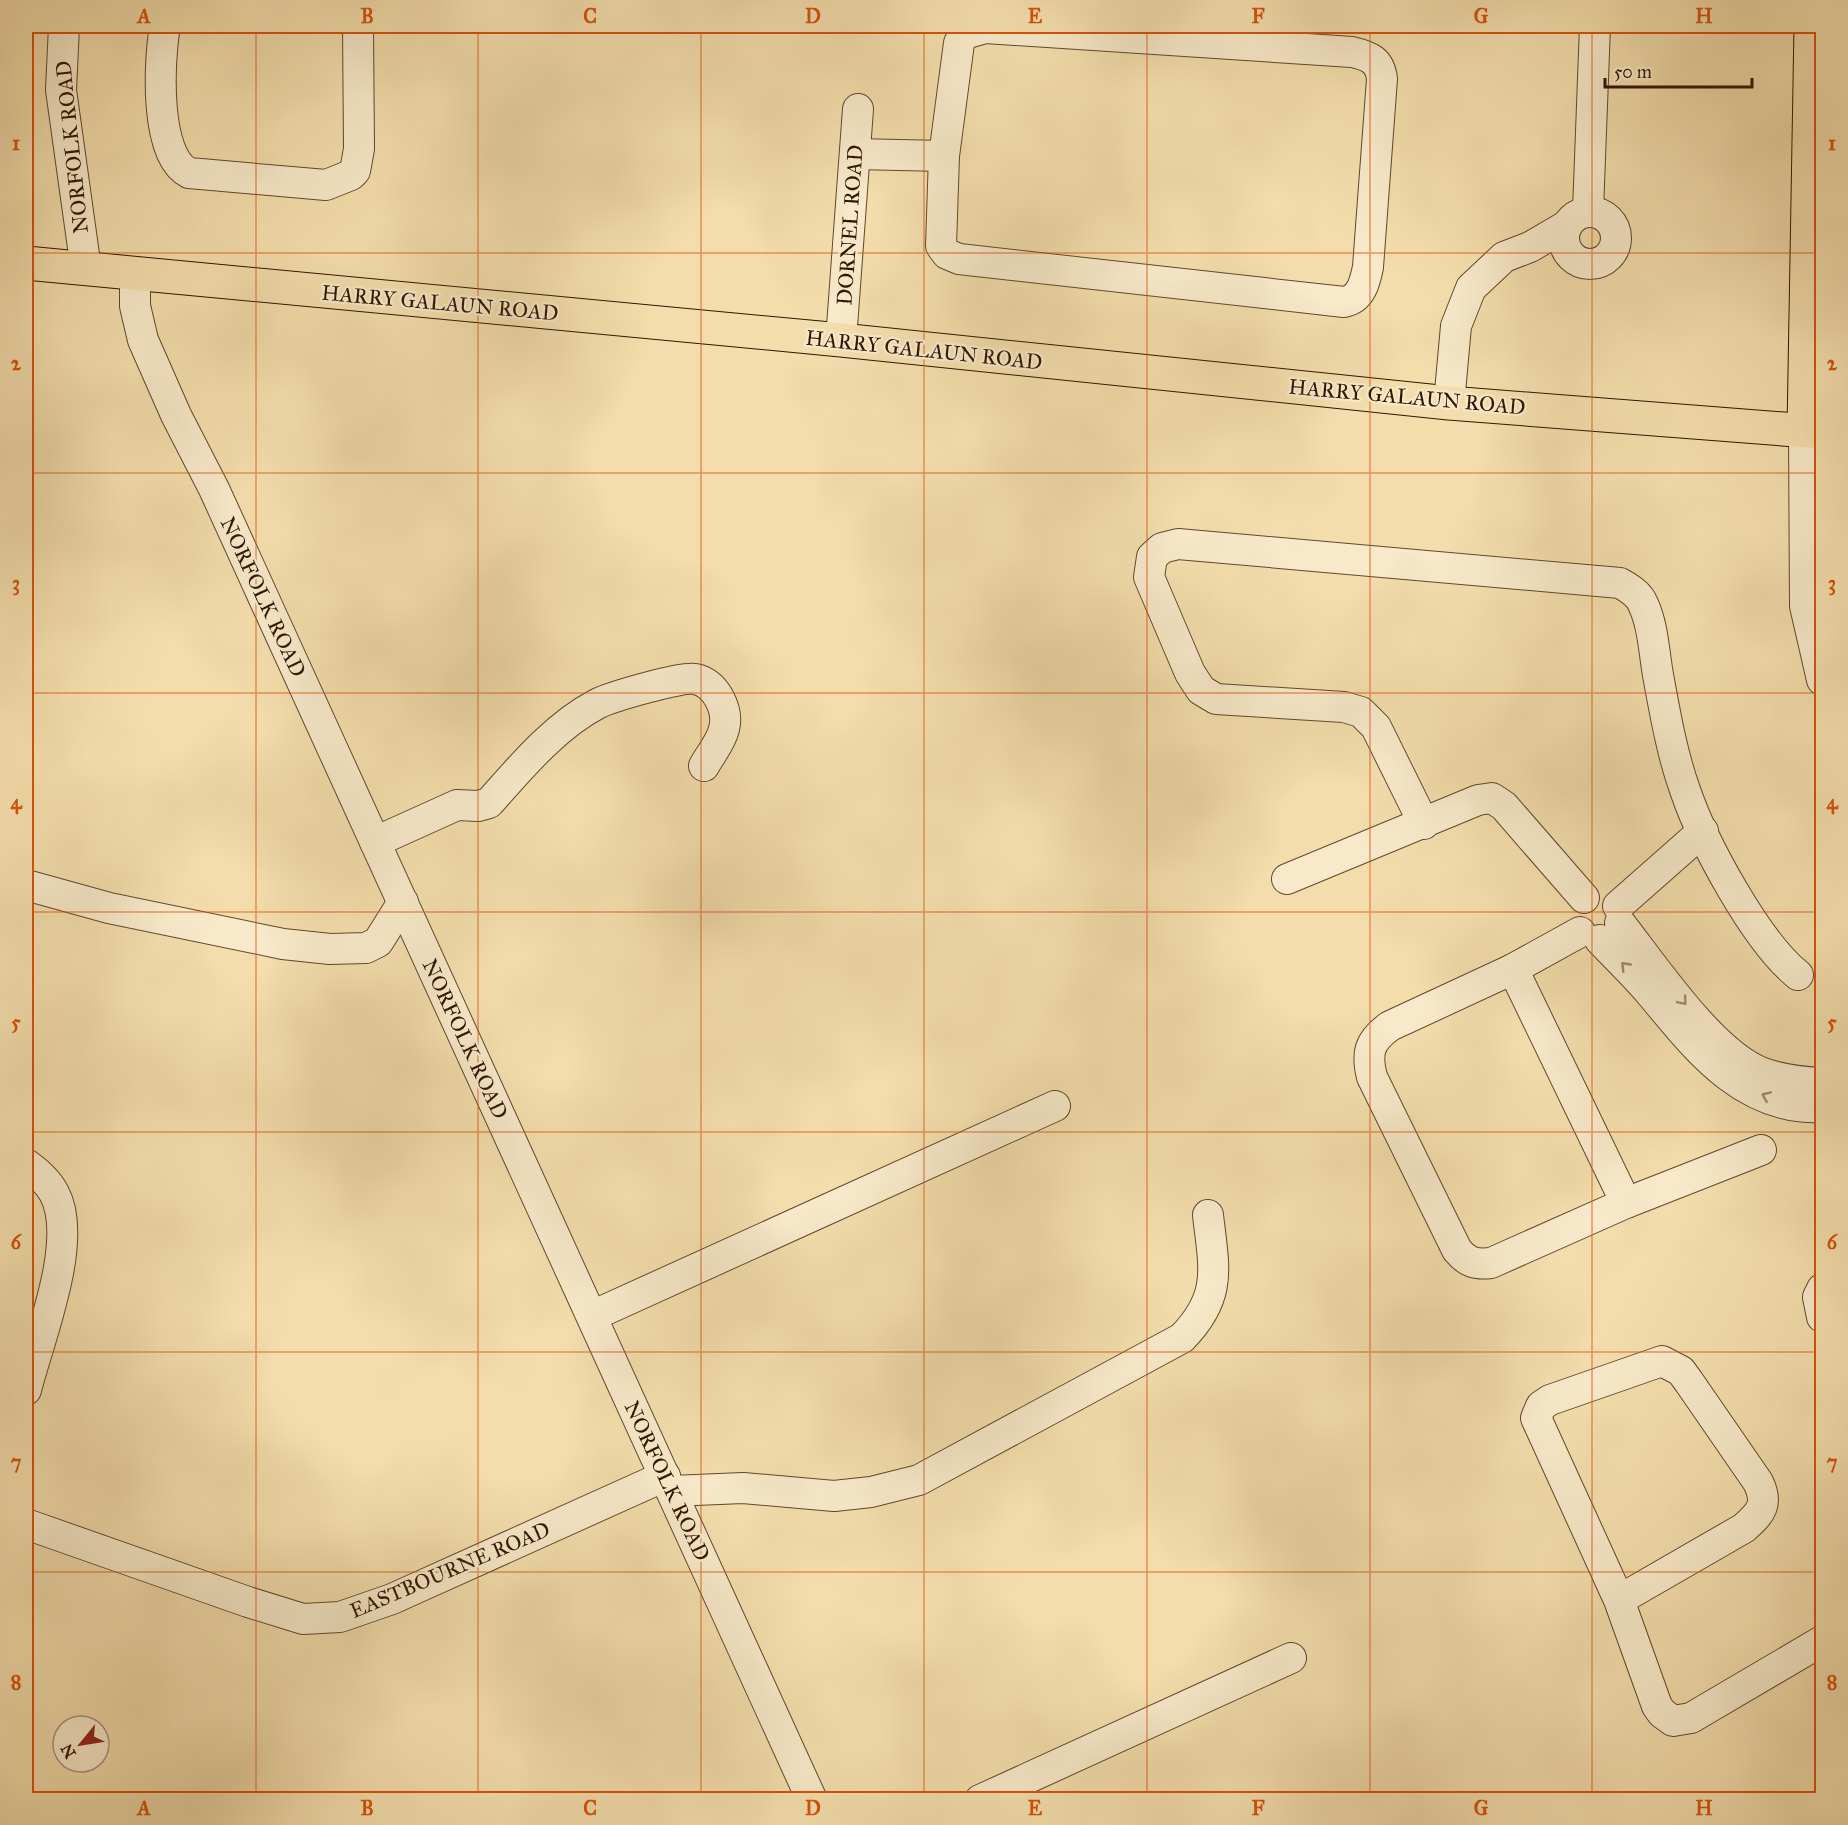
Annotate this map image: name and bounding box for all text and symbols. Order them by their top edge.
text: A [135,4,151,28]
text: B [360,4,374,28]
text: C [583,4,597,28]
text: D [805,4,821,28]
text: E [1028,4,1043,28]
text: F [1251,4,1265,28]
text: G [1474,4,1489,28]
text: H [1695,4,1713,28]
scale bar [1605,51,1752,89]
street label: NORFOLK ROAD [50,59,94,235]
text: 50 m [1614,61,1652,83]
text: 1 [12,131,20,155]
text: 1 [1828,131,1836,155]
street label: DORNEL ROAD [831,144,869,306]
street label: HARRY GALAUN ROAD [320,280,560,326]
street label: HARRY GALAUN ROAD [804,325,1044,375]
text: 2 [11,351,22,375]
text: 2 [1827,351,1838,375]
street label: HARRY GALAUN ROAD [1287,374,1527,420]
street label: NORFOLK ROAD [215,513,311,681]
text: 3 [12,571,20,596]
text: 3 [1828,571,1836,596]
text: 4 [10,790,22,815]
text: 4 [1826,790,1838,815]
street label: NORFOLK ROAD [417,955,513,1123]
one-way arrow [1621,962,1632,973]
one-way arrow [1676,994,1687,1005]
text: 5 [11,1010,21,1034]
text: 5 [1827,1010,1837,1034]
one-way arrow [1761,1091,1772,1103]
text: 6 [11,1230,23,1254]
text: 6 [1827,1230,1839,1254]
street label: NORFOLK ROAD [619,1397,715,1565]
text: 7 [11,1450,22,1474]
text: 7 [1827,1450,1838,1474]
street label: EASTBOURNE ROAD [346,1516,554,1624]
text: 8 [11,1670,21,1694]
text: 8 [1827,1670,1837,1694]
north arrow [51,1714,111,1774]
text: N [57,1740,80,1762]
text: A [135,1796,151,1820]
text: B [360,1796,374,1820]
text: C [583,1796,597,1820]
text: D [805,1796,821,1820]
text: E [1028,1796,1043,1820]
text: F [1251,1796,1265,1820]
text: G [1474,1796,1489,1820]
text: H [1695,1796,1713,1820]

